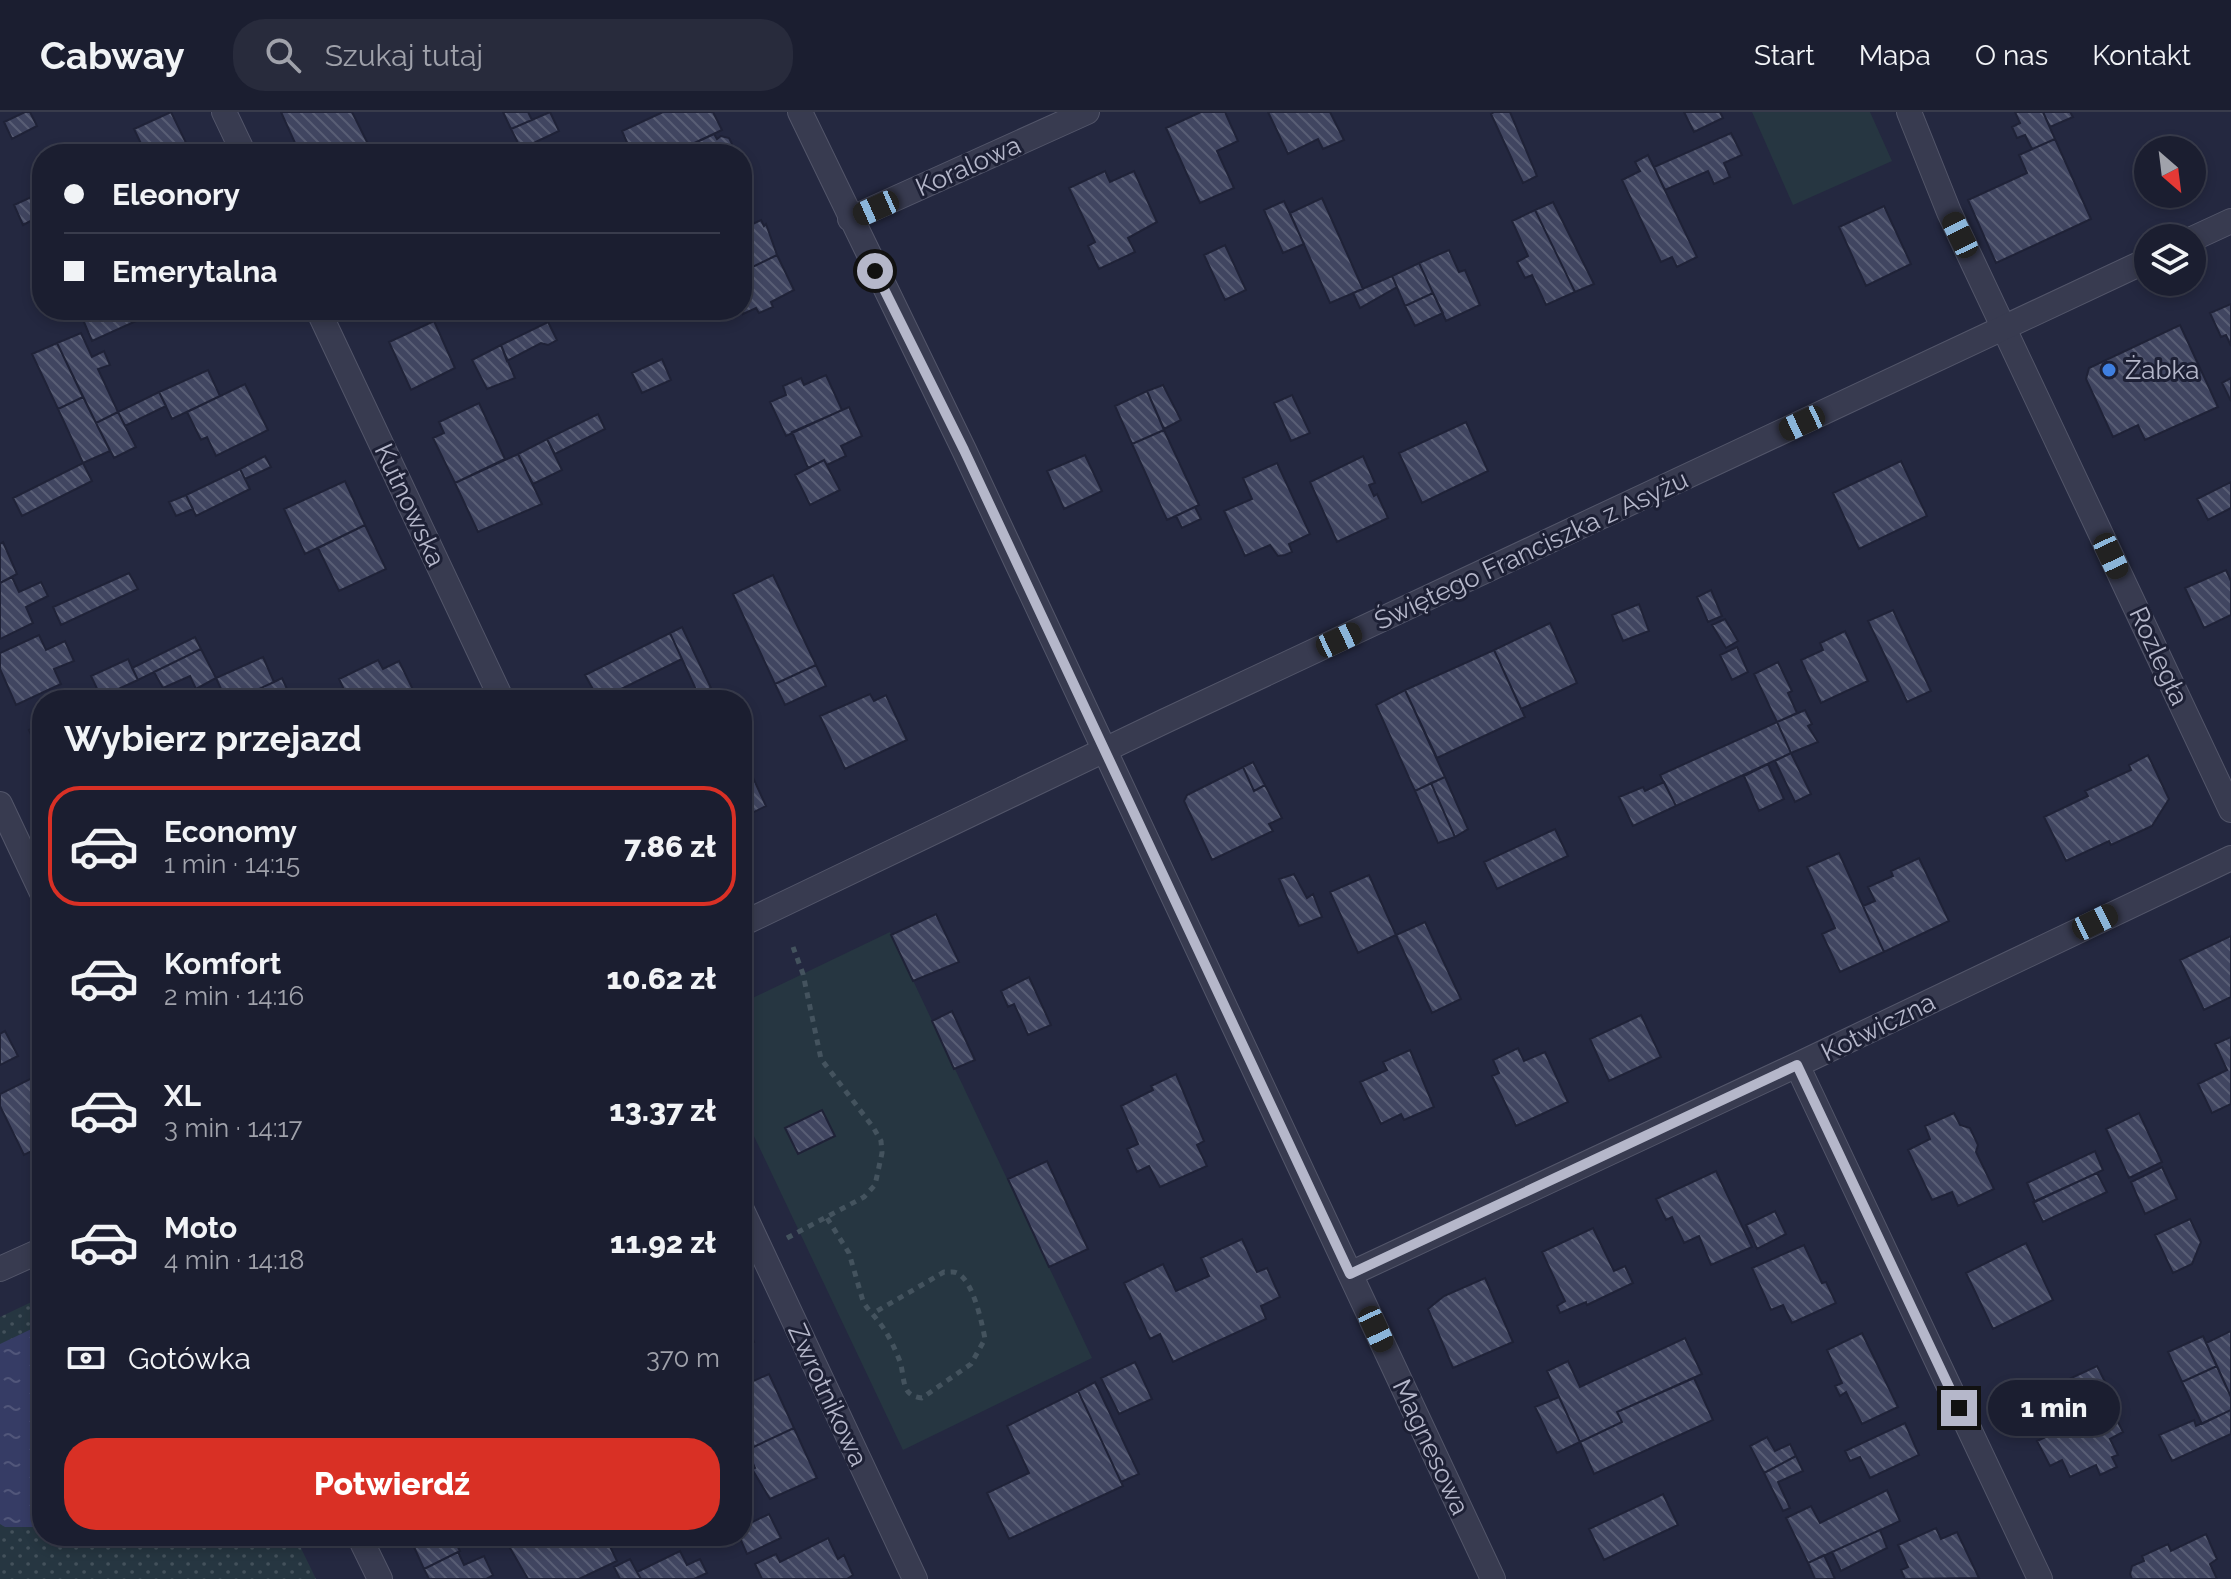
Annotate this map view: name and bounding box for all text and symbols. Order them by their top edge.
search box [233,19,793,91]
text: Cabway [40,33,185,78]
icon: search [261,33,305,77]
text: Szukaj tutaj [325,38,483,73]
text: Start [1754,39,1815,72]
text: Mapa [1859,39,1931,72]
text: O nas [1975,39,2048,72]
text: Kontakt [2092,39,2191,72]
street label: Koralowa [911,130,1025,202]
north arrow [2134,136,2206,208]
map controls [2134,136,2206,296]
text: Eleonory [112,177,240,212]
car [849,187,903,229]
car [1939,208,1981,262]
button: layers [2134,224,2206,296]
route start [857,253,893,289]
text: Emerytalna [112,254,278,289]
place label: Żabka [2125,355,2199,385]
marker: Żabka [2100,361,2118,379]
car [1775,402,1829,444]
street label: Kutnowska [369,439,451,571]
street label: Świętego Franciszka z Asyżu [1369,463,1692,636]
car [2090,529,2132,583]
street label: Rozległa [2123,602,2195,710]
car [1312,619,1366,661]
text: Wybierz przejazd [64,717,362,759]
icon: car [68,810,140,882]
text: Economy [164,814,297,849]
text: 7.86 zł [624,829,716,864]
text: 1 min · 14:15 [164,849,300,879]
car [2068,901,2122,943]
icon: car [68,942,140,1014]
text: Komfort [164,946,281,981]
text: 10.62 zł [607,961,716,996]
text: 2 min · 14:16 [164,981,304,1011]
street label: Kotwiczna [1816,987,1940,1067]
icon: car [68,1074,140,1146]
text: XL [164,1078,201,1113]
text: 13.37 zł [609,1093,716,1128]
text: 3 min · 14:17 [164,1113,303,1143]
icon: car [68,1206,140,1278]
text: Moto [164,1210,237,1245]
text: 11.92 zł [610,1225,716,1260]
text: 4 min · 14:18 [164,1245,304,1275]
car [1355,1302,1397,1356]
street label: Zwrotnikowa [782,1319,874,1471]
icon: cash [64,1336,108,1380]
text: Gotówka [128,1341,251,1376]
text: 370 m [646,1343,720,1373]
street label: Magnesowa [1387,1375,1475,1519]
callout: 1 min [1987,1380,2119,1436]
route end [1941,1390,1977,1426]
text: 1 min [2021,1393,2087,1423]
button: Potwierdź [64,1438,720,1530]

